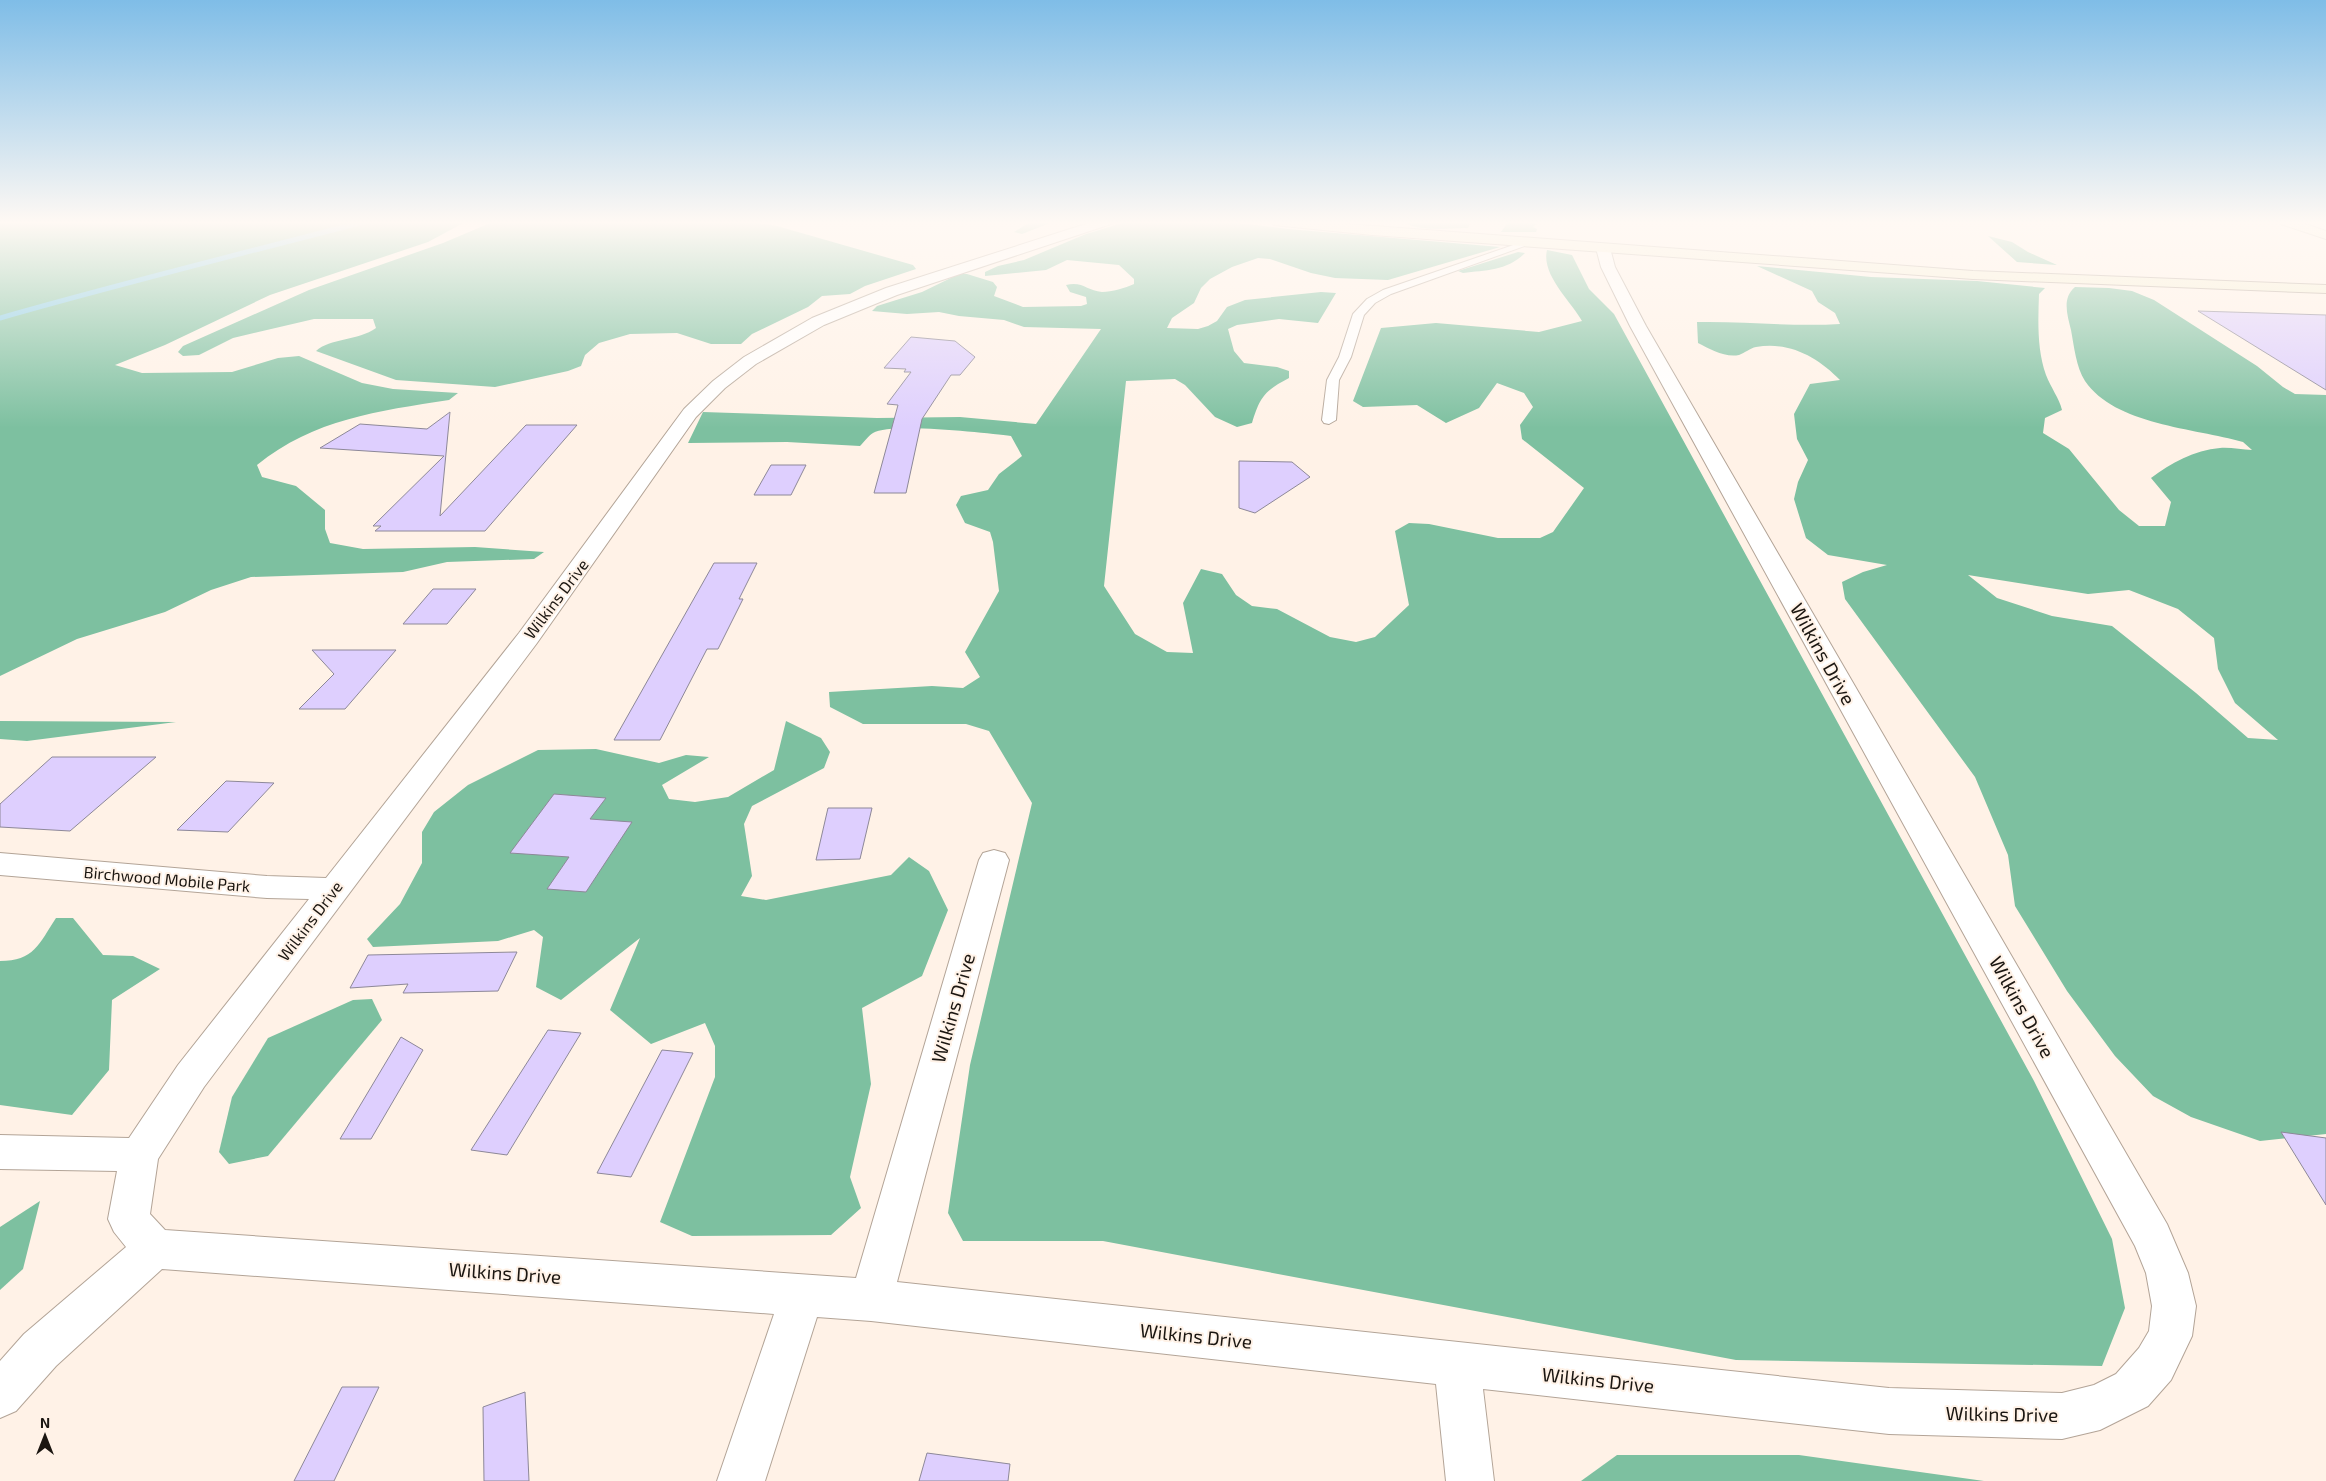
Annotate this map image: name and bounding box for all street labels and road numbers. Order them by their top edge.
street label: Wilkins Drive [519,555,592,642]
street label: Wilkins Drive [1786,599,1861,709]
street label: Birchwood Mobile Park [83,862,251,895]
street label: Wilkins Drive [273,877,346,964]
street label: Wilkins Drive [926,950,979,1065]
street label: Wilkins Drive [1985,952,2060,1062]
street label: Wilkins Drive [448,1257,562,1288]
street label: Wilkins Drive [1139,1318,1253,1353]
street label: Wilkins Drive [1541,1362,1655,1397]
street label: Wilkins Drive [1945,1401,2059,1426]

